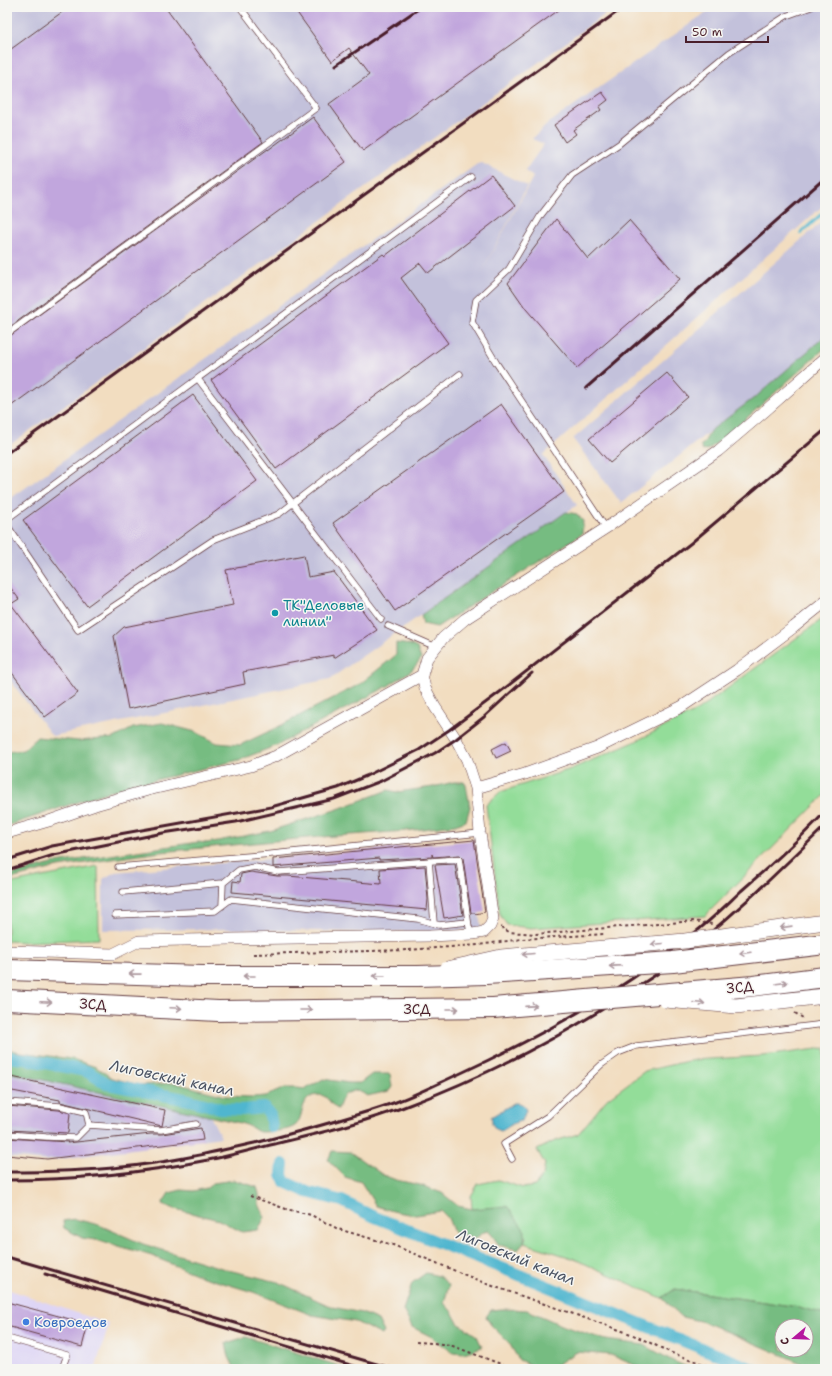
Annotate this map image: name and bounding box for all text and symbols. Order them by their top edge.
scale bar [686,18,768,44]
text: 50 m [692,24,722,40]
place label: ТК"Деловые линии" [283,596,364,630]
marker: ТК"Деловые линии" [270,608,280,618]
one-way arrow [780,923,793,931]
one-way arrow [651,940,664,947]
one-way arrow [739,949,752,957]
one-way arrow [522,951,535,958]
one-way arrow [609,962,622,969]
one-way arrow [129,970,142,978]
one-way arrow [243,972,256,980]
one-way arrow [373,972,386,980]
street label: ЗСД [726,977,755,997]
one-way arrow [775,979,788,987]
street label: ЗСД [79,994,108,1014]
one-way arrow [39,998,52,1006]
one-way arrow [692,999,705,1007]
street label: ЗСД [403,1000,431,1018]
one-way arrow [524,1002,537,1009]
one-way arrow [169,1005,182,1012]
one-way arrow [446,1005,459,1013]
one-way arrow [299,1006,312,1014]
water label: Лиговский канал [107,1055,236,1101]
water label: Лиговский канал [453,1224,578,1290]
place label: Ковроедов [34,1313,107,1331]
marker: Ковроедов [21,1317,31,1327]
north arrow [774,1318,814,1358]
text: С [777,1335,793,1347]

